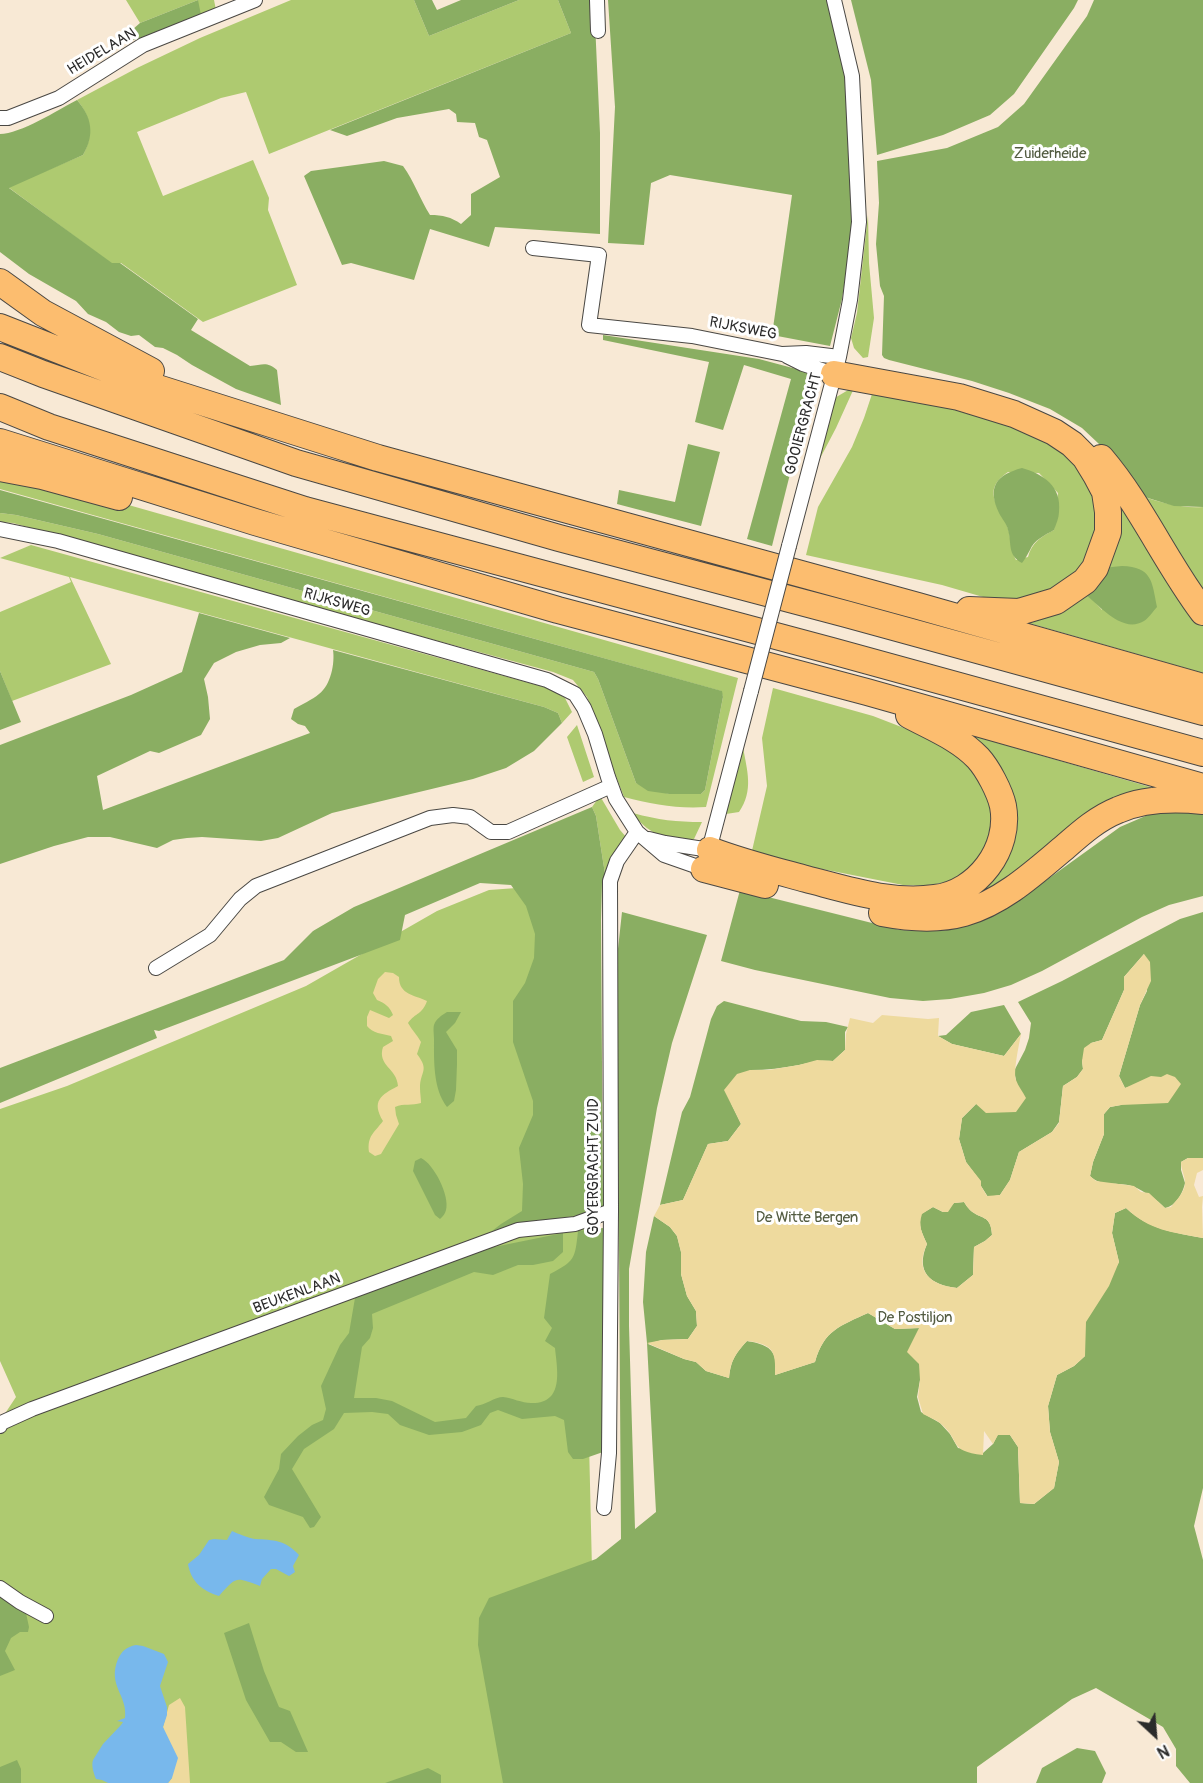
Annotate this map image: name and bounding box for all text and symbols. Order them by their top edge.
street label: HEIDELAAN [64,25,140,79]
park label: Zuiderheide [1014,145,1086,163]
street label: RIJKSWEG [708,314,778,344]
street label: GOOIERGRACHT [782,371,826,477]
street label: RIJKSWEG [302,585,372,621]
street label: GOYERGRACHT ZUID [585,1098,603,1236]
park label: De Witte Bergen [756,1209,858,1227]
street label: BEUKENLAAN [251,1270,343,1318]
park label: De Postiljon [877,1309,953,1327]
north arrow [1125,1705,1185,1765]
text: N [1154,1740,1172,1763]

